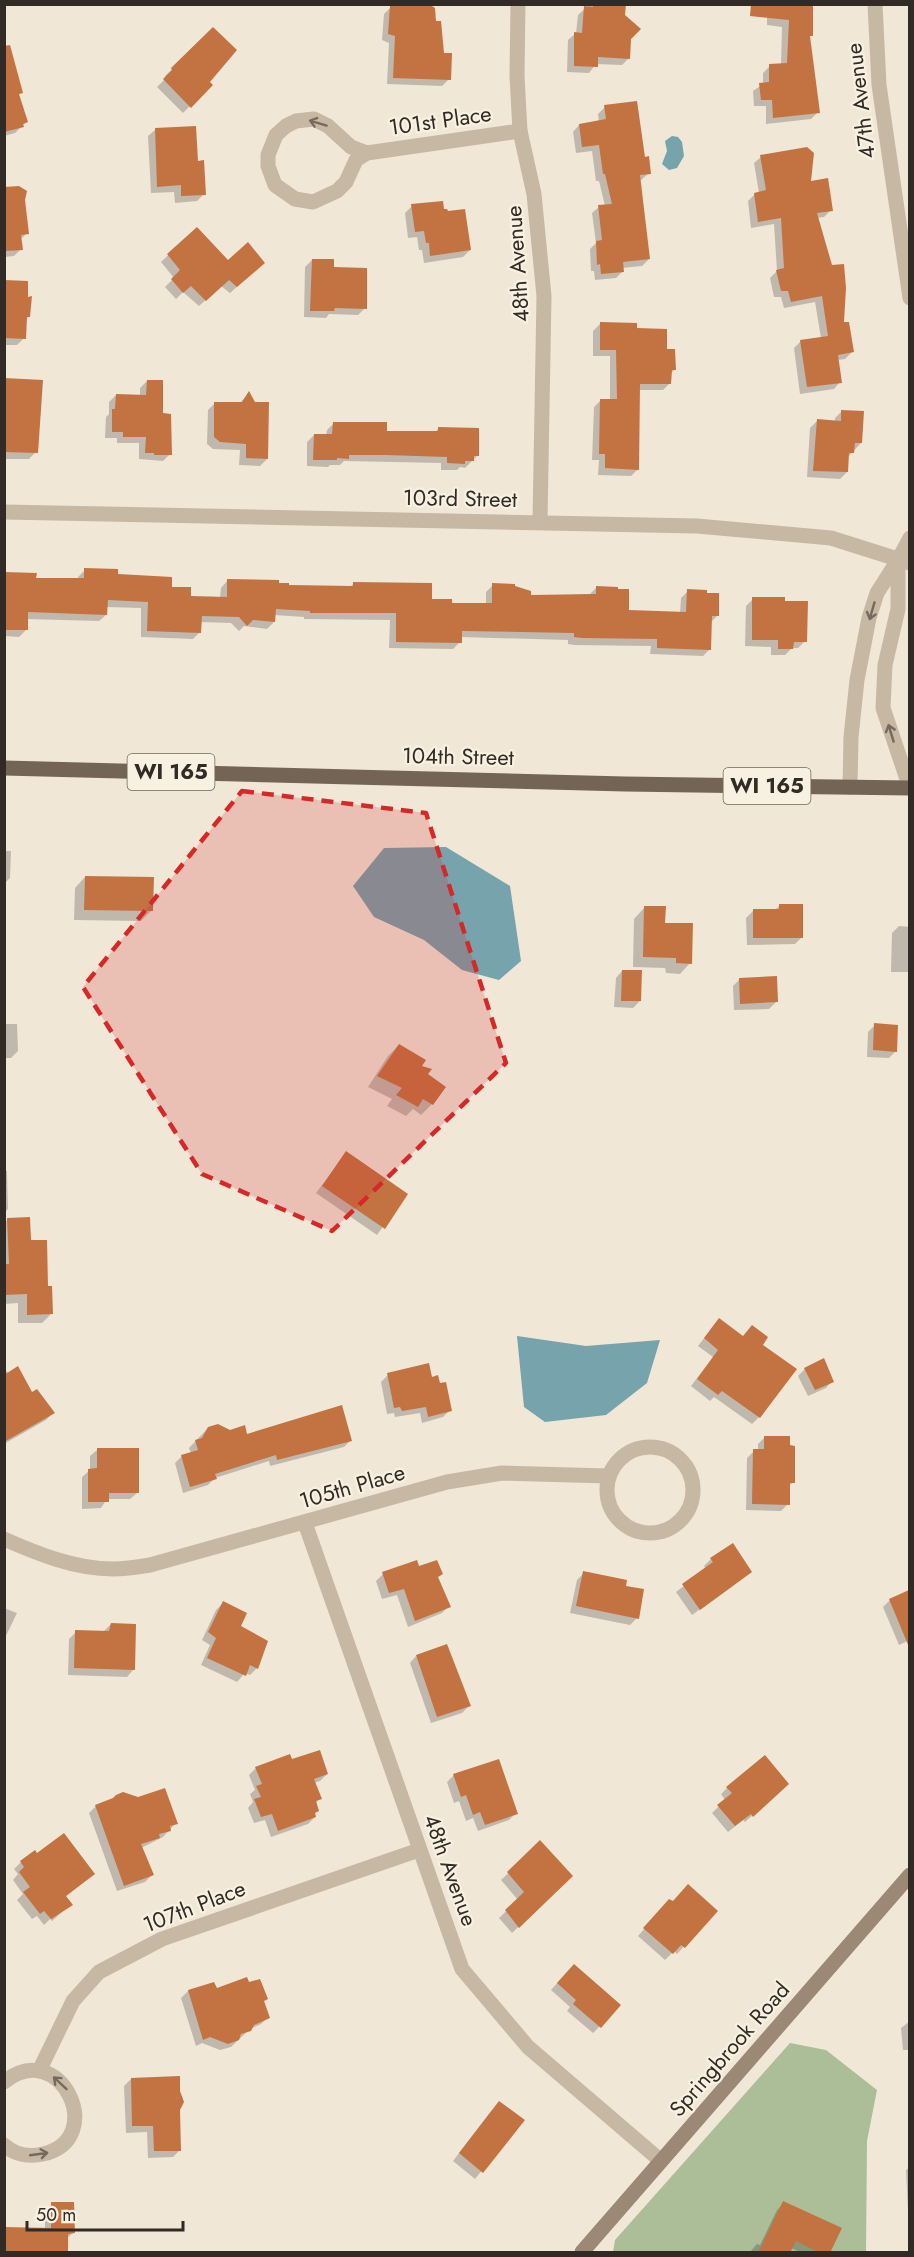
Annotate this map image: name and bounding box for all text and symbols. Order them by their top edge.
street label: 47th Avenue [837,41,883,161]
street label: 101st Place [387,97,493,143]
one-way arrow [309,117,328,128]
street label: 48th Avenue [497,205,537,323]
street label: 103rd Street [403,481,518,515]
one-way arrow [865,601,877,620]
one-way arrow [884,724,895,743]
street label: 104th Street [402,739,515,773]
road number: WI 165 [128,754,214,790]
road number: WI 165 [724,768,810,804]
street label: 105th Place [295,1456,409,1516]
street label: 48th Avenue [416,1810,486,1930]
street label: 107th Place [138,1872,250,1940]
street label: Springbrook Road [661,1975,797,2123]
one-way arrow [52,2076,67,2090]
one-way arrow [29,2148,48,2159]
scale bar [27,2194,183,2232]
text: 50 m [36,2202,76,2228]

